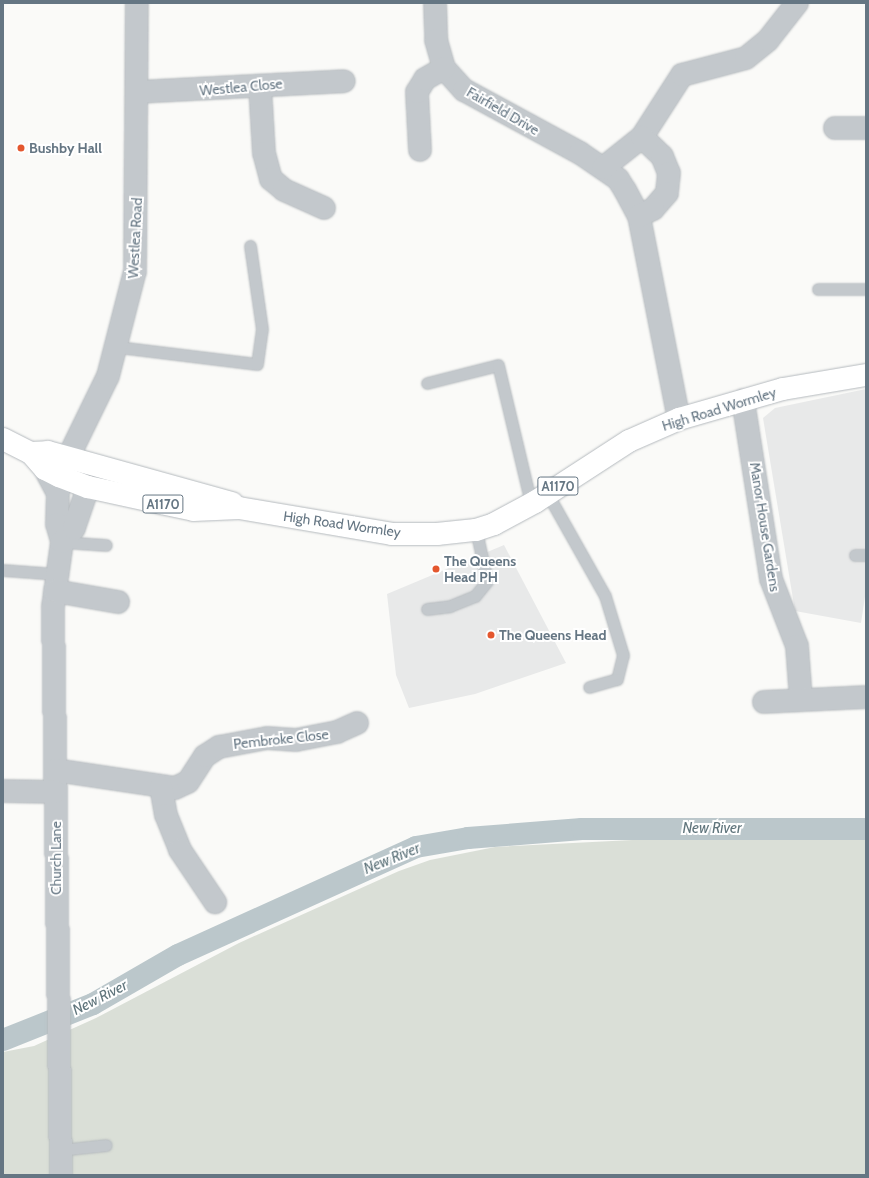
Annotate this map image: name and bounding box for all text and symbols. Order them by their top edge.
street label: Westlea Close [199,75,283,99]
street label: Fairfield Drive [464,83,542,139]
place label: Bushby Hall [29,140,102,156]
marker: Bushby Hall [16,143,26,153]
street label: Westlea Road [124,197,146,279]
street label: High Road Wormley [660,384,778,434]
street label: Manor House Gardens [746,461,784,593]
road number: A1170 [537,475,579,497]
road number: A1170 [142,493,184,515]
street label: High Road Wormley [282,507,402,541]
place label: The Queens Head PH [444,553,516,586]
marker: The Queens Head PH [431,564,441,574]
place label: The Queens Head [499,627,606,643]
marker: The Queens Head [486,630,496,640]
street label: Pembroke Close [232,726,330,752]
water label: New River [682,820,742,838]
street label: Church Lane [48,821,64,895]
water label: New River [361,840,423,878]
water label: New River [70,977,130,1019]

